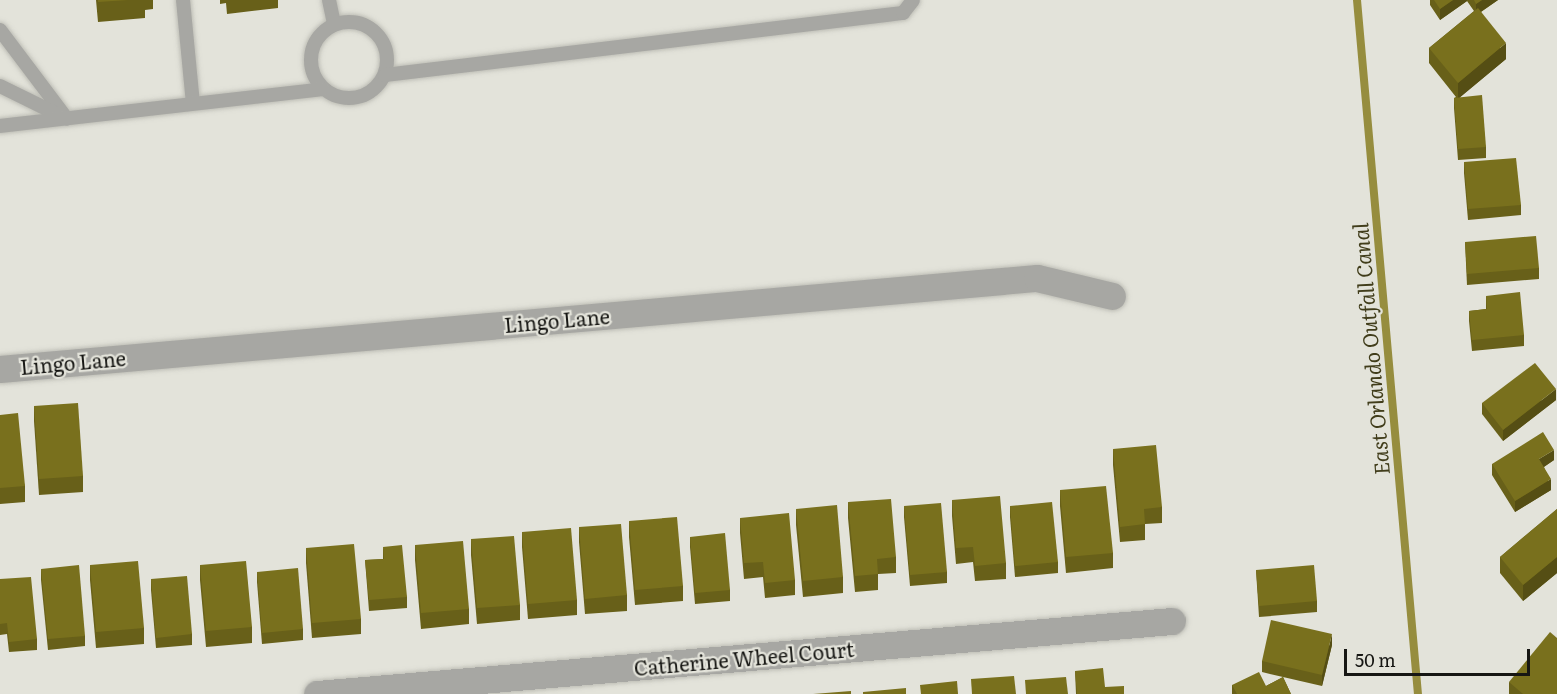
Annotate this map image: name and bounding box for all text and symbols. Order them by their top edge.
water label: East Orlando Outfall Canal [1346,222,1394,476]
street label: Lingo Lane [503,303,611,337]
street label: Lingo Lane [19,345,127,379]
street label: Catherine Wheel Court [633,636,855,680]
scale bar [1347,637,1533,675]
text: 50 m [1355,646,1396,673]

